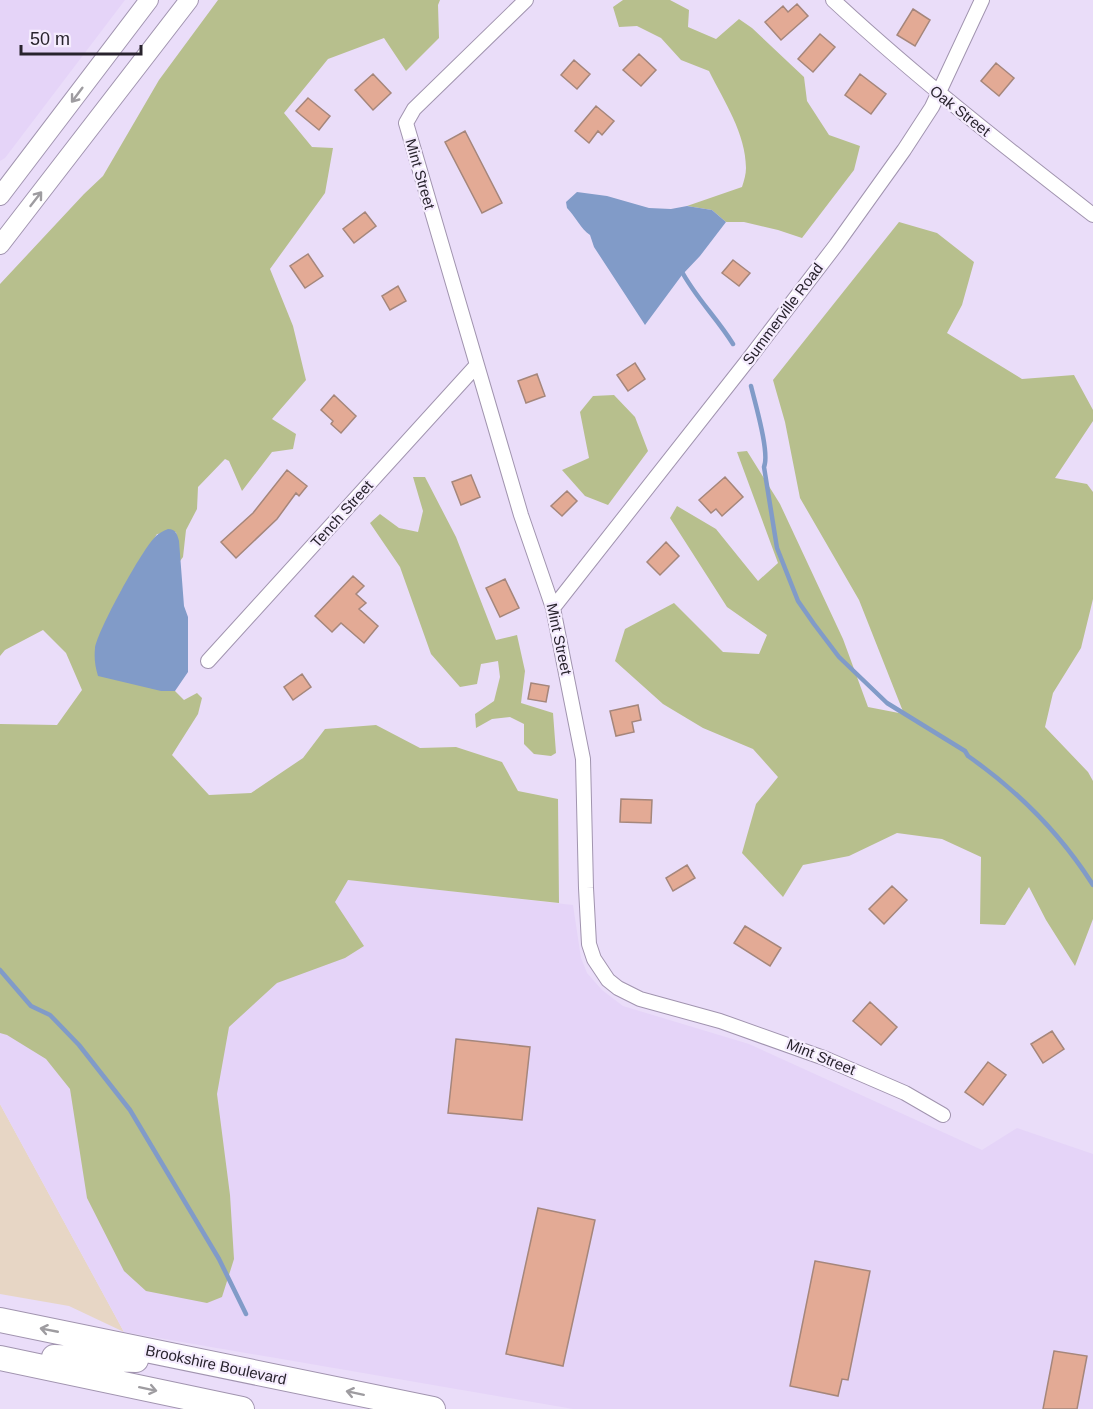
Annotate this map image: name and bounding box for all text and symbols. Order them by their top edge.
scale bar [21,18,141,56]
text: 50 m [30,29,70,49]
street label: Oak Street [927,82,994,140]
one-way arrow [70,87,83,103]
street label: Mint Street [402,137,439,212]
one-way arrow [30,191,43,207]
street label: Summerville Road [739,260,826,368]
street label: Tench Street [307,476,377,551]
street label: Mint Street [544,602,576,677]
street label: Mint Street [784,1035,859,1078]
one-way arrow [40,1324,59,1335]
street label: Brookshire Boulevard [144,1341,288,1388]
one-way arrow [139,1383,158,1395]
one-way arrow [346,1387,365,1398]

